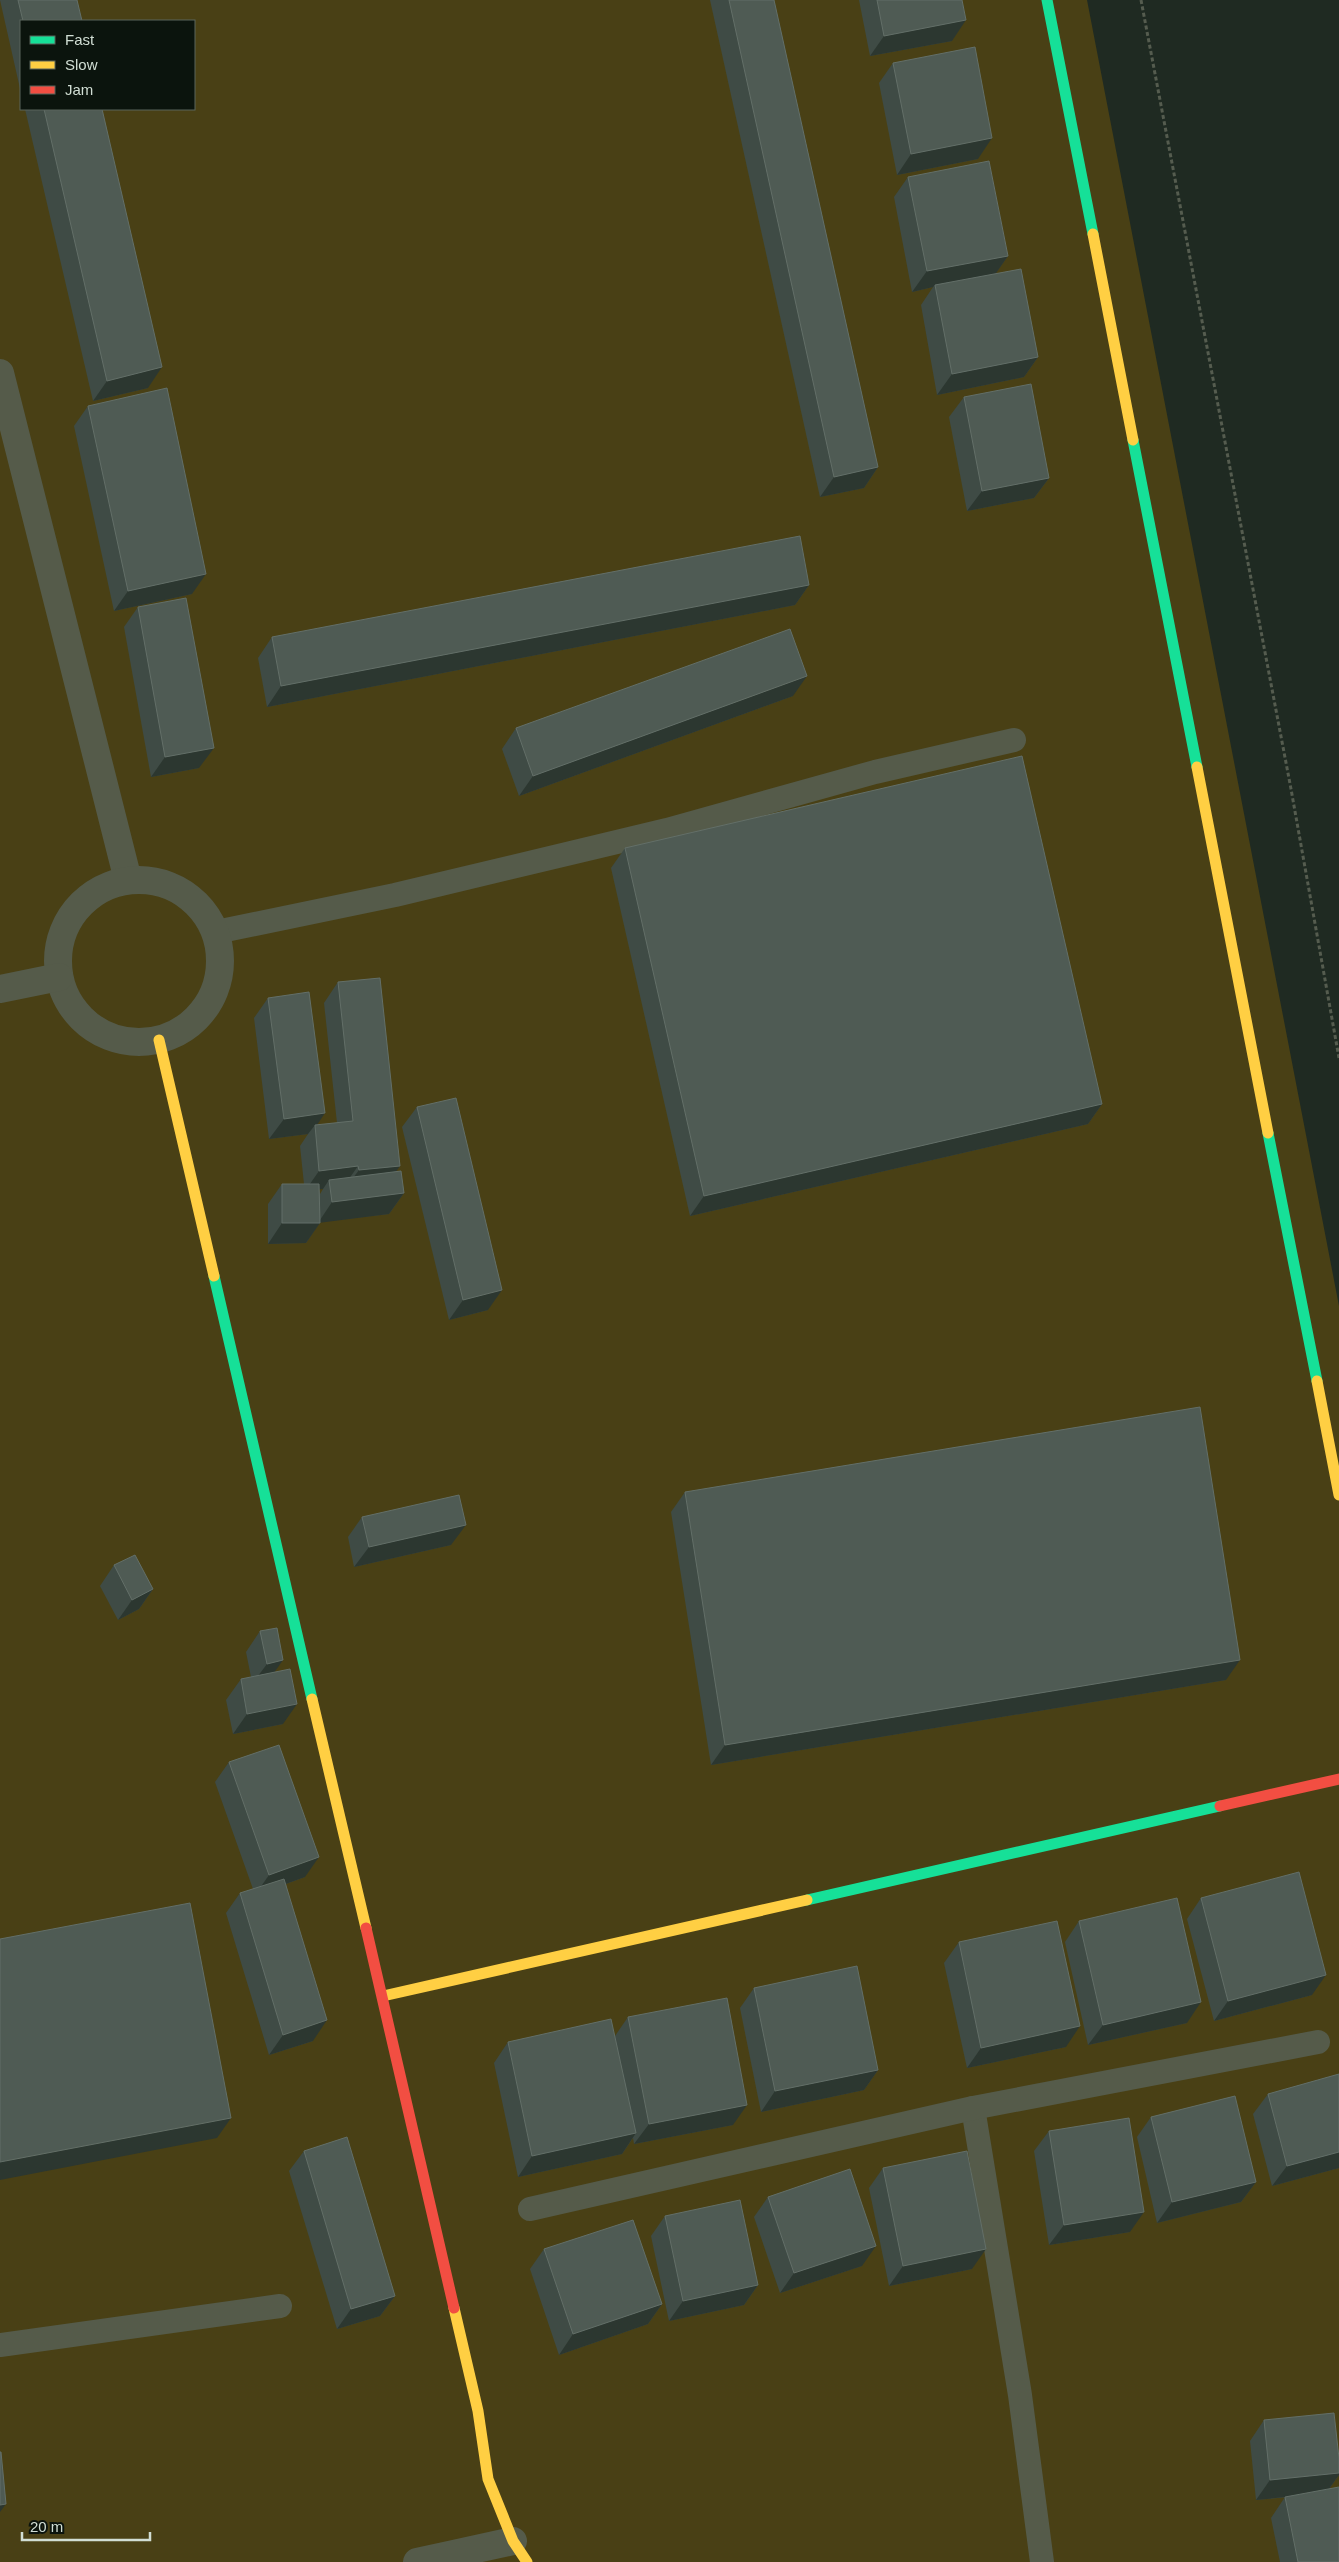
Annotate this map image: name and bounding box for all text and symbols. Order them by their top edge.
legend [20,20,195,110]
text: Fast [65,31,95,48]
text: Slow [65,56,98,73]
text: Jam [65,81,93,98]
scale bar [22,2510,150,2542]
text: 20 m [30,2518,63,2535]

